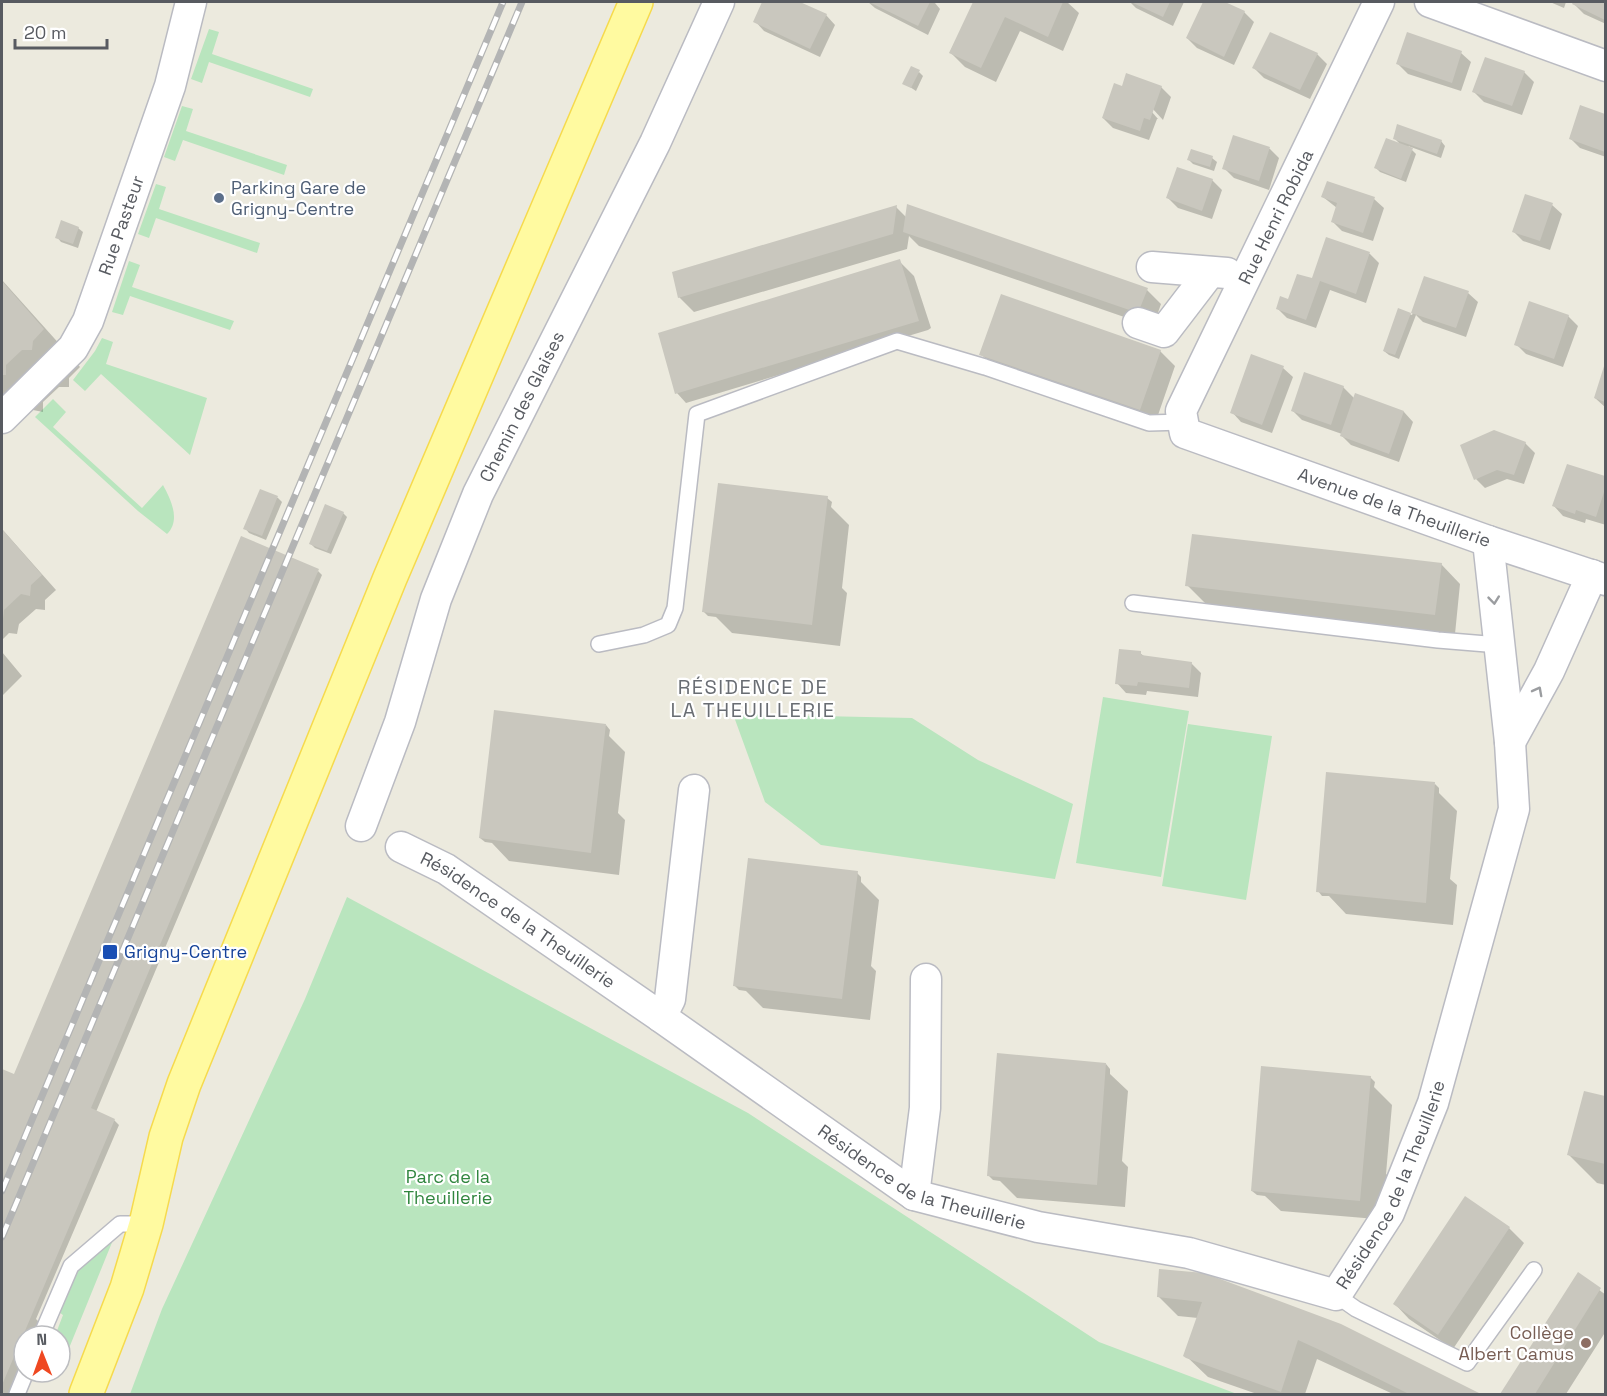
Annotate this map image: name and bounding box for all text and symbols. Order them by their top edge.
scale bar [15,12,106,50]
text: 20 m [24,21,67,44]
street label: Rue Henri Robida [1233,145,1318,288]
street label: Rue Pasteur [93,172,149,278]
place label: Parking Gare de Grigny-Centre [231,176,366,220]
marker: Parking Gare de Grigny-Centre [212,191,226,205]
street label: Chemin des Glaises [474,327,569,486]
street label: Avenue de la Theuillerie [1295,462,1494,552]
one-way arrow [1487,595,1500,604]
district label: RÉSIDENCE DE LA THEUILLERIE [670,674,836,723]
one-way arrow [1531,687,1542,697]
street label: Résidence de la Theuillerie [417,846,620,993]
place label: Grigny-Centre [124,940,247,963]
marker: Grigny-Centre [101,943,119,961]
street label: Résidence de la Theuillerie [1331,1078,1450,1294]
street label: Résidence de la Theuillerie [814,1119,1029,1234]
park label: Parc de la Theuillerie [403,1165,493,1209]
place label: Collège Albert Camus [1459,1321,1574,1365]
north arrow [12,1324,72,1384]
text: N [36,1329,47,1350]
marker: Collège Albert Camus [1579,1336,1593,1350]

